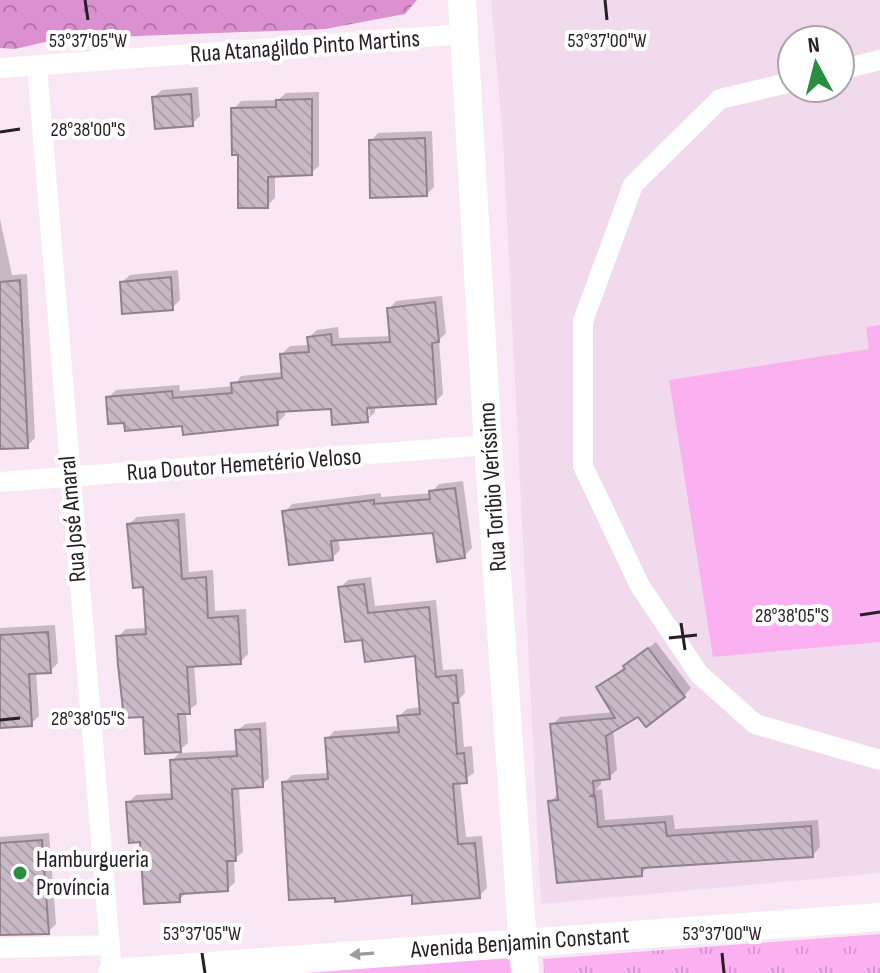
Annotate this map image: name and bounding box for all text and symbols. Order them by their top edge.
street label: Rua Atanagildo Pinto Martins [189,24,421,69]
north arrow [776,24,856,104]
text: 53°37'05"W [49,29,127,53]
text: 53°37'00"W [567,29,647,53]
text: N [806,32,821,60]
text: 28°38'00"S [50,118,126,142]
street label: Rua Toríbio Veríssimo [472,401,513,573]
street label: Rua Doutor Hemetério Veloso [126,442,362,487]
street label: Rua José Amaral [53,455,92,583]
text: 28°38'05"S [755,604,829,628]
text: 28°38'05"S [51,707,125,731]
place label: Hamburgueria Província [36,845,149,902]
marker: Hamburgueria Província [11,864,29,882]
street label: Avenida Benjamin Constant [409,920,630,965]
text: 53°37'05"W [163,922,241,946]
text: 53°37'00"W [682,922,762,946]
one-way arrow [349,948,374,961]

